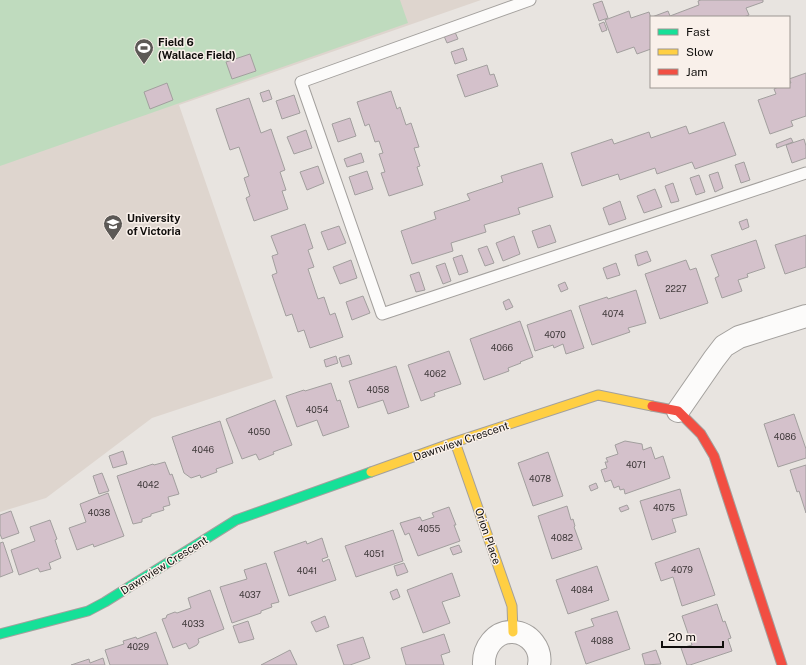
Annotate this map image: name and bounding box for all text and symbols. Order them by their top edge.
legend [650,16,790,88]
text: Fast [686,25,711,39]
place label: Field 6 (Wallace Field) [158,36,236,61]
sports icon: Field 6 (Wallace Field) [133,37,155,65]
text: Slow [686,45,714,59]
text: Jam [686,65,708,79]
place label: University of Victoria [127,212,181,237]
school or university icon: University of Victoria [102,213,124,241]
house number: 2227 [665,283,687,294]
house number: 4074 [602,308,624,319]
house number: 4070 [544,329,566,340]
house number: 4066 [491,342,514,353]
house number: 4062 [424,368,446,379]
house number: 4058 [367,384,390,395]
house number: 4054 [306,404,329,415]
street label: Dawnview Crescent [412,419,510,463]
house number: 4050 [248,426,271,437]
house number: 4086 [774,431,797,442]
house number: 4046 [192,444,215,455]
house number: 4071 [626,459,646,470]
house number: 4078 [529,473,551,484]
house number: 4042 [137,479,159,490]
house number: 4075 [653,502,675,513]
street label: Orion Place [473,506,503,566]
house number: 4038 [88,507,110,518]
house number: 4055 [418,523,441,534]
house number: 4082 [551,532,573,543]
street label: Dawnview Crescent [118,533,210,597]
house number: 4051 [364,548,384,559]
house number: 4079 [671,564,693,575]
house number: 4041 [297,565,317,576]
house number: 4084 [571,584,594,595]
house number: 4037 [239,589,261,600]
house number: 4033 [182,618,205,629]
scale bar [662,623,723,649]
text: 20 m [668,630,696,644]
house number: 4088 [591,635,614,646]
house number: 4029 [127,641,149,652]

